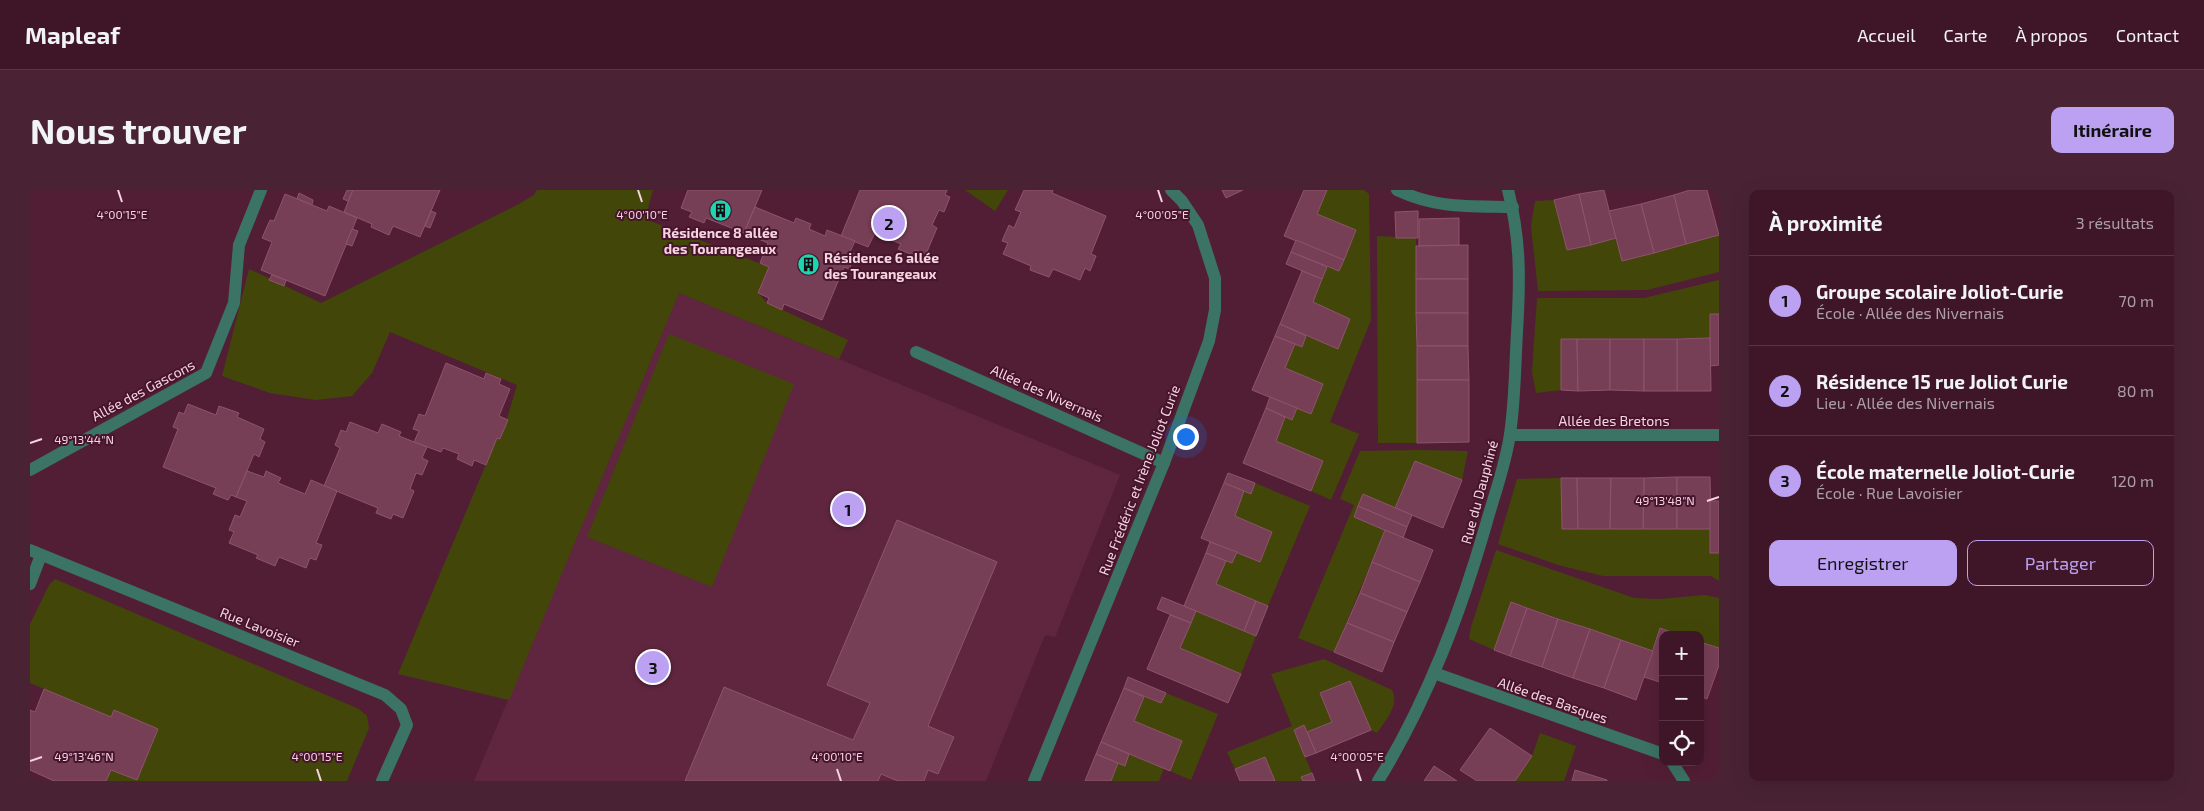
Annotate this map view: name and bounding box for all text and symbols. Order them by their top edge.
text: Mapleaf [25,20,120,49]
text: Accueil [1857,24,1916,46]
text: Carte [1944,24,1987,46]
text: À propos [2015,24,2088,46]
text: Contact [2116,24,2179,46]
button: Itinéraire [2051,107,2174,153]
text: Nous trouver [30,109,247,151]
building icon: Résidence 8 allée des Tourangeaux [708,198,732,222]
pin: 2 [873,204,905,242]
text: 4°00'15"E [97,207,148,221]
text: 4°00'10"E [616,207,668,221]
text: 4°00'05"E [1135,207,1189,221]
text: À proximité [1769,210,1883,235]
text: 3 résultats [2076,213,2154,232]
place label: Résidence 8 allée des Tourangeaux [662,224,778,257]
place label: Résidence 6 allée des Tourangeaux [824,249,939,282]
building icon: Résidence 6 allée des Tourangeaux [796,253,820,277]
text: Groupe scolaire Joliot-Curie [1816,280,2064,303]
text: 1 [1782,291,1788,310]
text: 70 m [2119,291,2154,310]
text: École · Allée des Nivernais [1816,303,2004,322]
street label: Allée des Gascons [88,356,198,424]
street label: Allée des Nivernais [988,361,1106,425]
text: Résidence 15 rue Joliot Curie [1816,370,2068,393]
text: 2 [1780,381,1790,400]
text: 80 m [2117,381,2154,400]
street label: Rue Frédéric et Irène Joliot Curie [1095,382,1183,578]
text: Lieu · Allée des Nivernais [1816,393,1995,412]
street label: Allée des Bretons [1558,412,1670,429]
your location [1173,424,1199,450]
text: 49°13'44"N [54,432,114,446]
street label: Rue du Dauphiné [1457,438,1501,546]
text: École maternelle Joliot-Curie [1816,460,2075,483]
text: 3 [1780,471,1790,490]
text: 120 m [2111,471,2154,490]
text: École · Rue Lavoisier [1816,483,1963,502]
pin: 1 [832,490,864,528]
text: 49°13'48"N [1635,493,1695,507]
button: Enregistrer [1769,540,1957,586]
button: Partager [1967,540,2154,586]
street label: Rue Lavoisier [218,603,303,651]
map controls [1659,631,1704,766]
button: + [1659,631,1704,676]
pin: 3 [637,648,669,686]
street label: Allée des Basques [1496,673,1610,727]
button: − [1659,676,1704,721]
button: locate [1659,721,1704,766]
text: 49°13'46"N [54,749,114,763]
text: 4°00'15"E [292,749,343,763]
text: 4°00'10"E [811,749,863,763]
text: 4°00'05"E [1330,749,1384,763]

